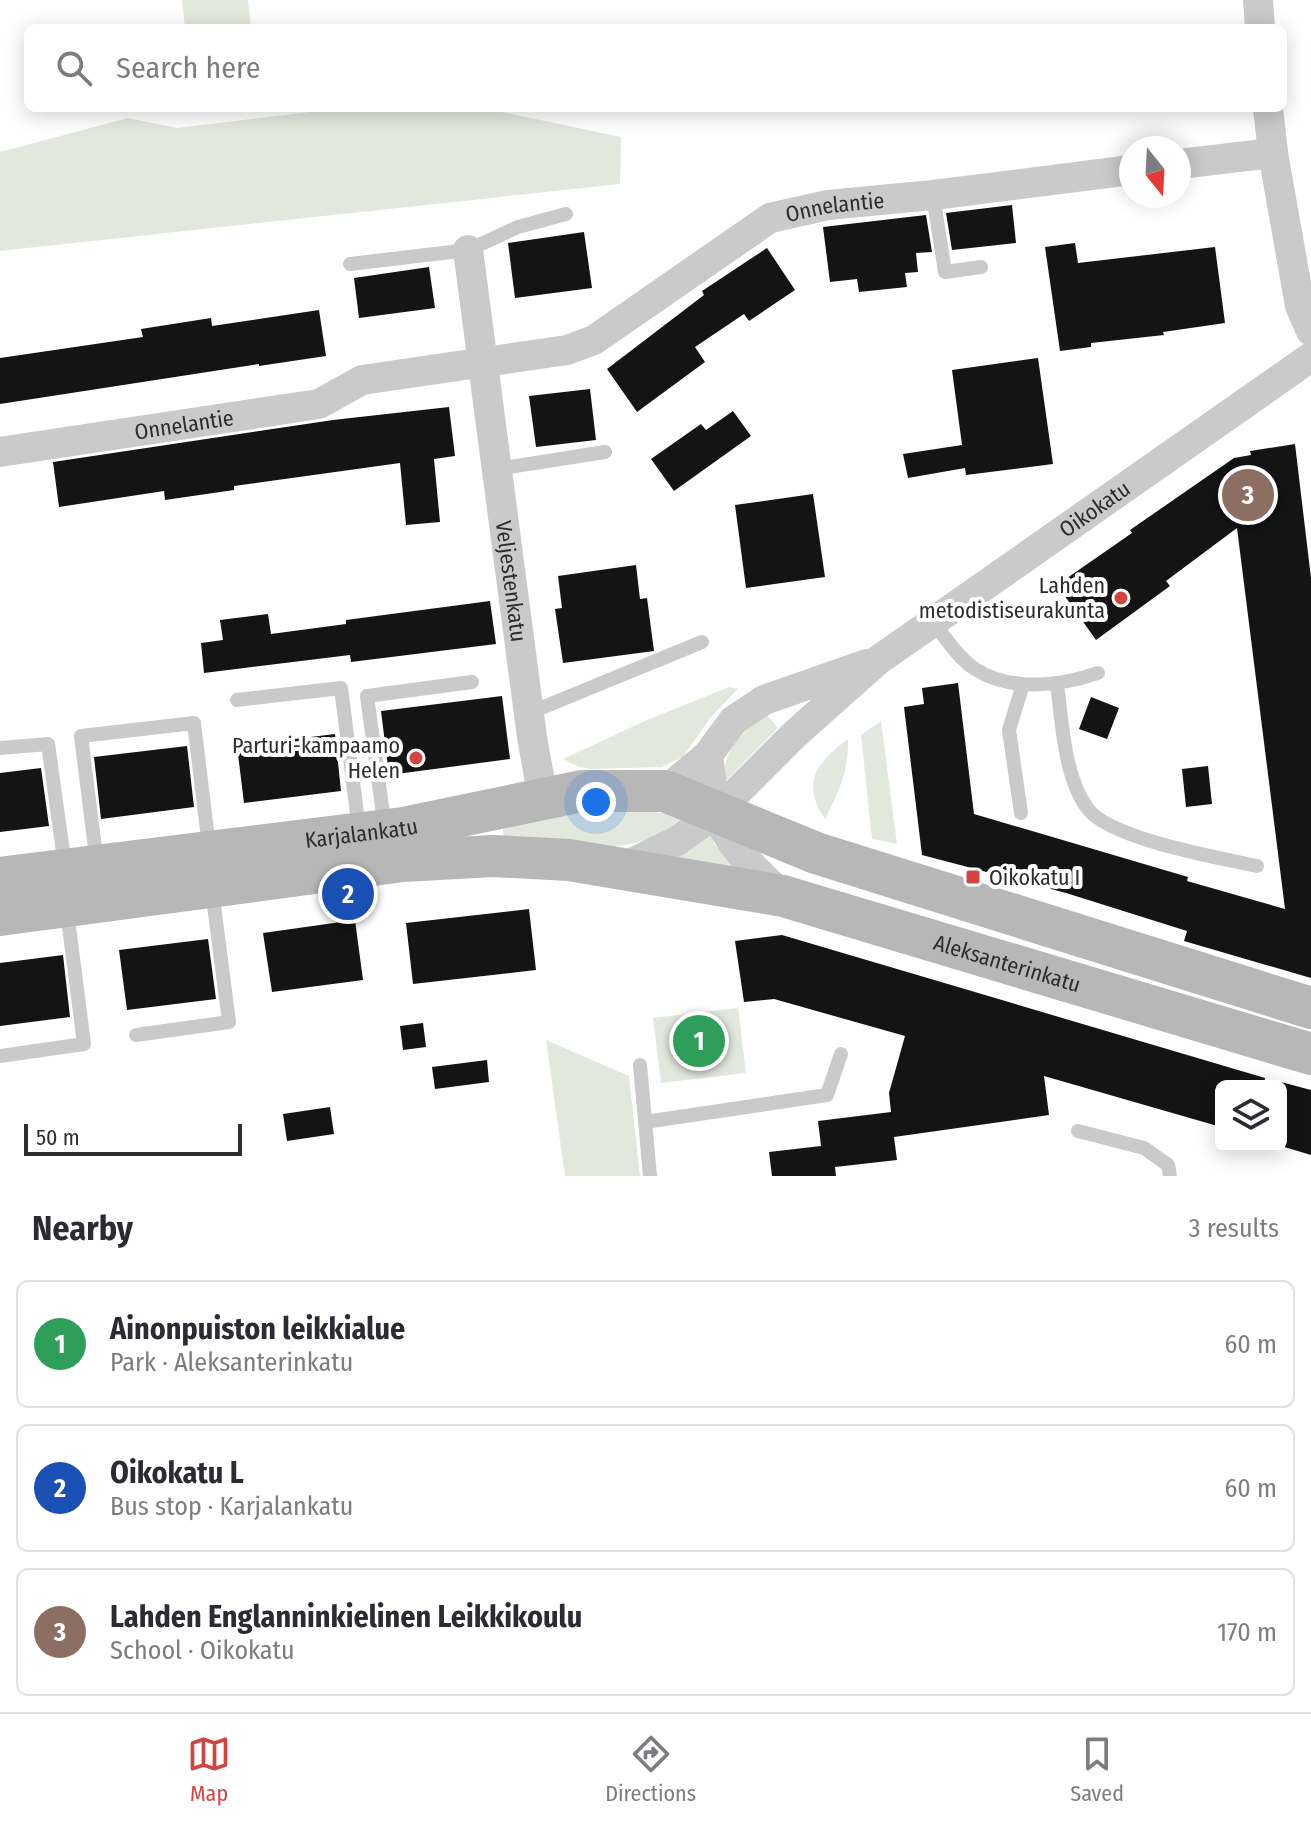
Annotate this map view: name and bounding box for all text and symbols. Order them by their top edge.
search box [24,24,1287,112]
icon: search [52,46,96,90]
text: Search here [116,50,261,86]
north arrow [1119,136,1191,208]
street label: Onnelantie [783,186,885,228]
street label: Onnelantie [133,404,235,445]
pin: 3 [1222,465,1274,525]
street label: Oikokatu [1054,475,1135,543]
street label: Veljestenkatu [490,519,533,643]
place label: Lahden metodistiseurakunta [919,572,1105,624]
marker: Lahden metodistiseurakunta [1112,589,1130,607]
place label: Parturi-kampaamo Helen [232,732,400,784]
marker: Parturi-kampaamo Helen [407,749,425,767]
your location [576,782,616,822]
street label: Karjalankatu [303,812,420,854]
pin: 2 [322,864,374,924]
place label: Oikokatu I [989,864,1080,891]
marker: Oikokatu I [964,868,982,886]
street label: Aleksanterinkatu [931,928,1084,998]
pin: 1 [673,1011,725,1071]
map controls [1215,1080,1287,1152]
button: layers [1215,1080,1287,1152]
scale bar [24,1120,242,1156]
text: 50 m [36,1124,80,1151]
text: Nearby [32,1208,133,1249]
text: 3 results [1189,1213,1279,1244]
text: Ainonpuiston leikkialue [110,1311,405,1347]
text: 1 [55,1329,66,1360]
text: 60 m [1224,1329,1277,1360]
text: Park · Aleksanterinkatu [110,1347,353,1378]
text: Oikokatu L [110,1455,244,1491]
text: 2 [54,1473,66,1504]
text: 60 m [1224,1473,1277,1504]
text: Bus stop · Karjalankatu [110,1491,353,1522]
text: Lahden Englanninkielinen Leikkikoulu [110,1599,582,1635]
text: 3 [54,1617,66,1648]
text: 170 m [1217,1617,1277,1648]
text: School · Oikokatu [110,1635,295,1666]
tab: Map [187,1732,231,1807]
tab: Directions [605,1732,696,1807]
tab: Saved [1070,1732,1124,1807]

